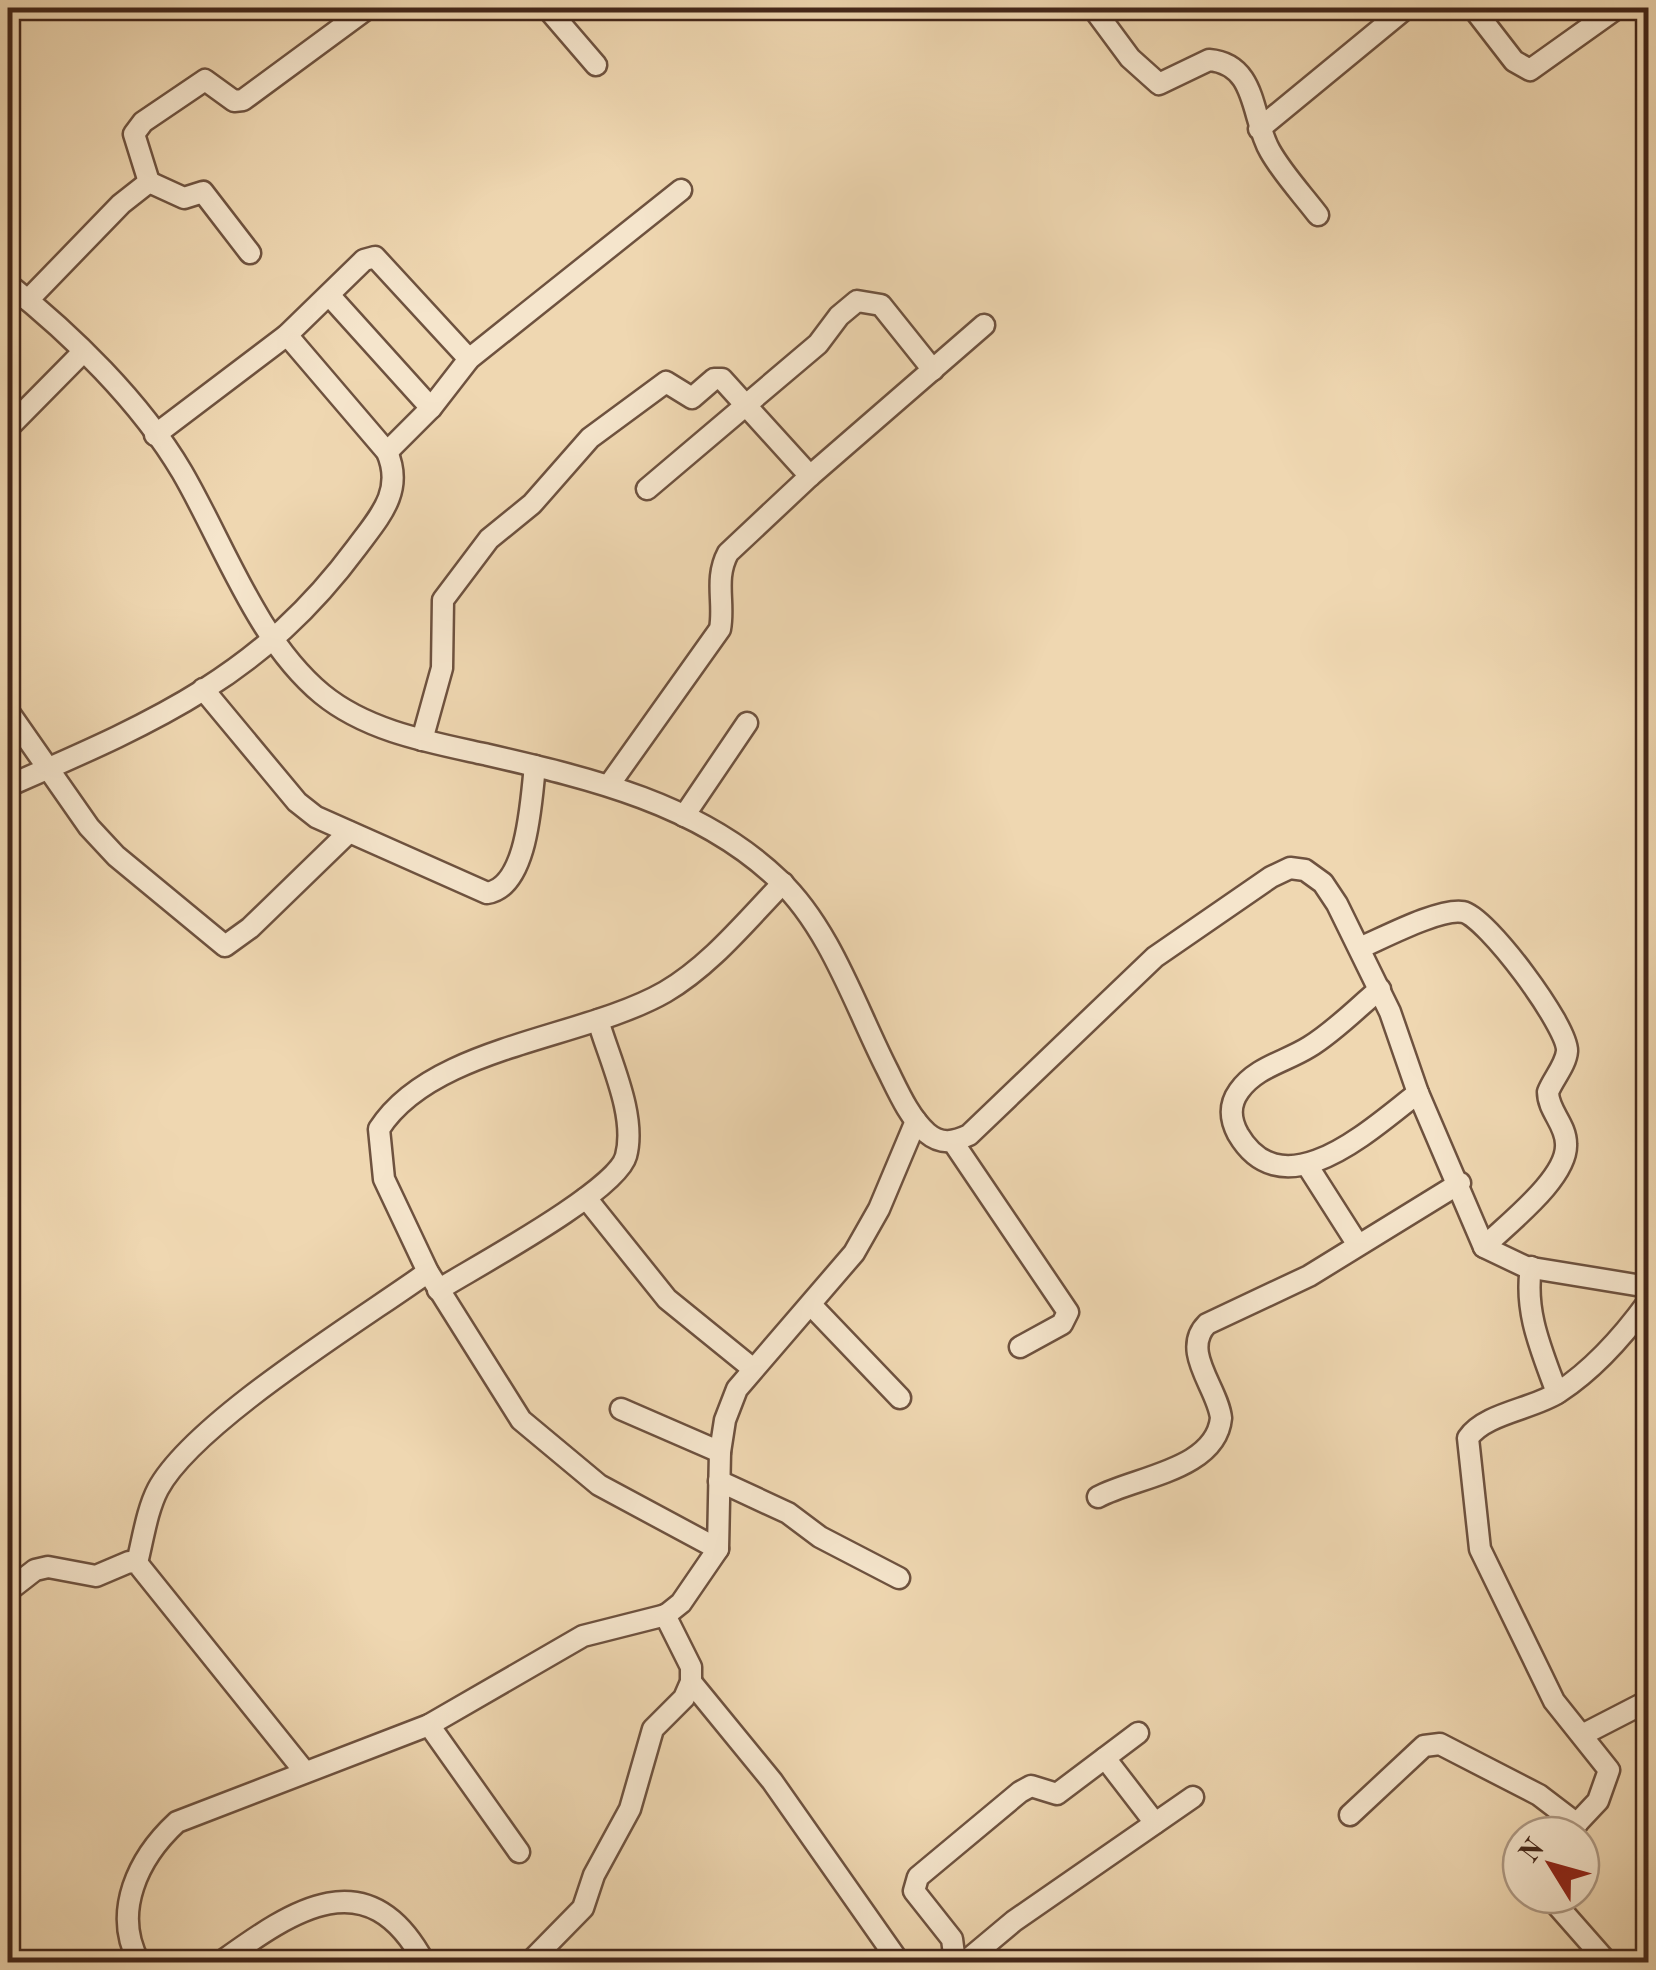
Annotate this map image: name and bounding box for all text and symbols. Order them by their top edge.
north arrow [1501,1815,1601,1915]
text: N [1516,1834,1551,1869]

